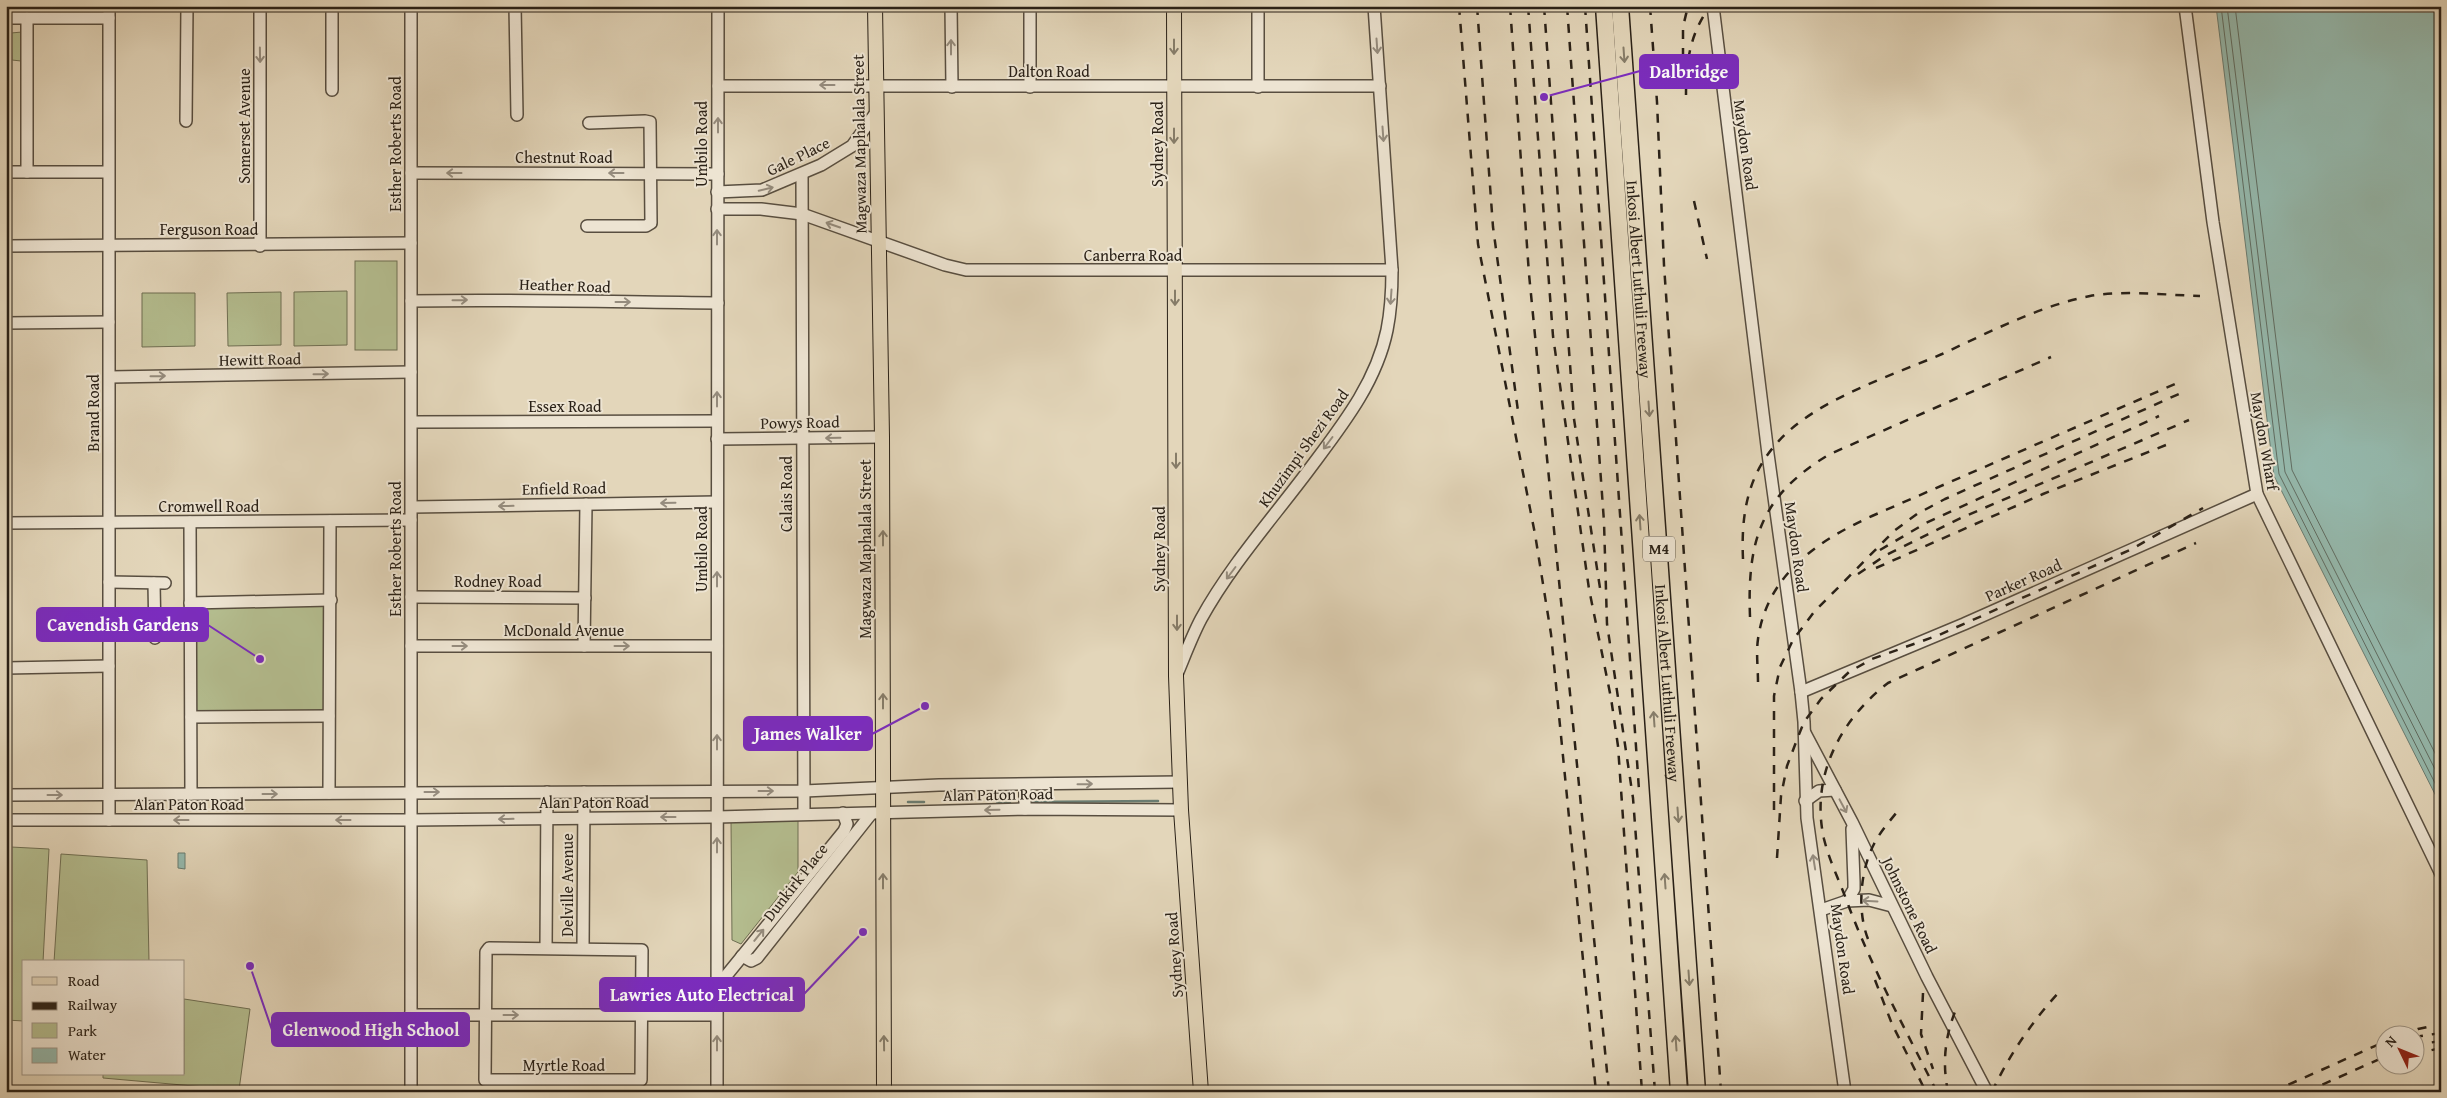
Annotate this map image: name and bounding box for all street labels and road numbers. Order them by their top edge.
street label: Magwaza Maphalala Street [845,54,873,234]
street label: Dalton Road [1008,59,1090,83]
street label: Somerset Avenue [232,68,256,184]
street label: Esther Roberts Road [383,76,407,212]
street label: Maydon Road [1728,98,1764,192]
street label: Umbilo Road [689,101,713,187]
street label: Sydney Road [1145,101,1169,187]
street label: Gale Place [762,130,834,182]
street label: Chestnut Road [515,145,613,169]
street label: Inkosi Albert Luthuli Freeway [1620,180,1658,379]
street label: Ferguson Road [160,217,259,241]
street label: Canberra Road [1084,243,1183,267]
street label: Heather Road [519,271,612,299]
street label: Hewitt Road [219,346,302,372]
street label: Brand Road [81,374,105,452]
street label: Khuzimpi Shezi Road [1252,383,1354,512]
street label: Maydon Wharf [2245,390,2286,494]
street label: Essex Road [528,394,602,418]
street label: Powys Road [760,409,840,435]
street label: Calais Road [774,455,798,532]
street label: Magwaza Maphalala Street [853,459,877,639]
street label: Enfield Road [522,475,607,501]
street label: Esther Roberts Road [383,481,407,617]
street label: Cromwell Road [159,494,260,518]
street label: Maydon Road [1779,500,1815,594]
street label: Umbilo Road [689,506,713,592]
street label: Sydney Road [1147,506,1171,592]
road number: M4 [1643,536,1675,562]
street label: Parker Road [1981,552,2066,608]
street label: Rodney Road [454,569,542,593]
street label: Inkosi Albert Luthuli Freeway [1649,584,1687,783]
street label: McDonald Avenue [504,618,624,642]
street label: Alan Paton Road [943,781,1054,807]
street label: Alan Paton Road [539,790,650,814]
street label: Alan Paton Road [134,792,245,816]
street label: Delville Avenue [555,833,579,937]
street label: Dunkirk Place [757,838,833,926]
street label: Johnstone Road [1875,851,1944,958]
street label: Maydon Road [1825,902,1861,996]
street label: Sydney Road [1159,911,1189,999]
street label: Myrtle Road [523,1053,606,1077]

